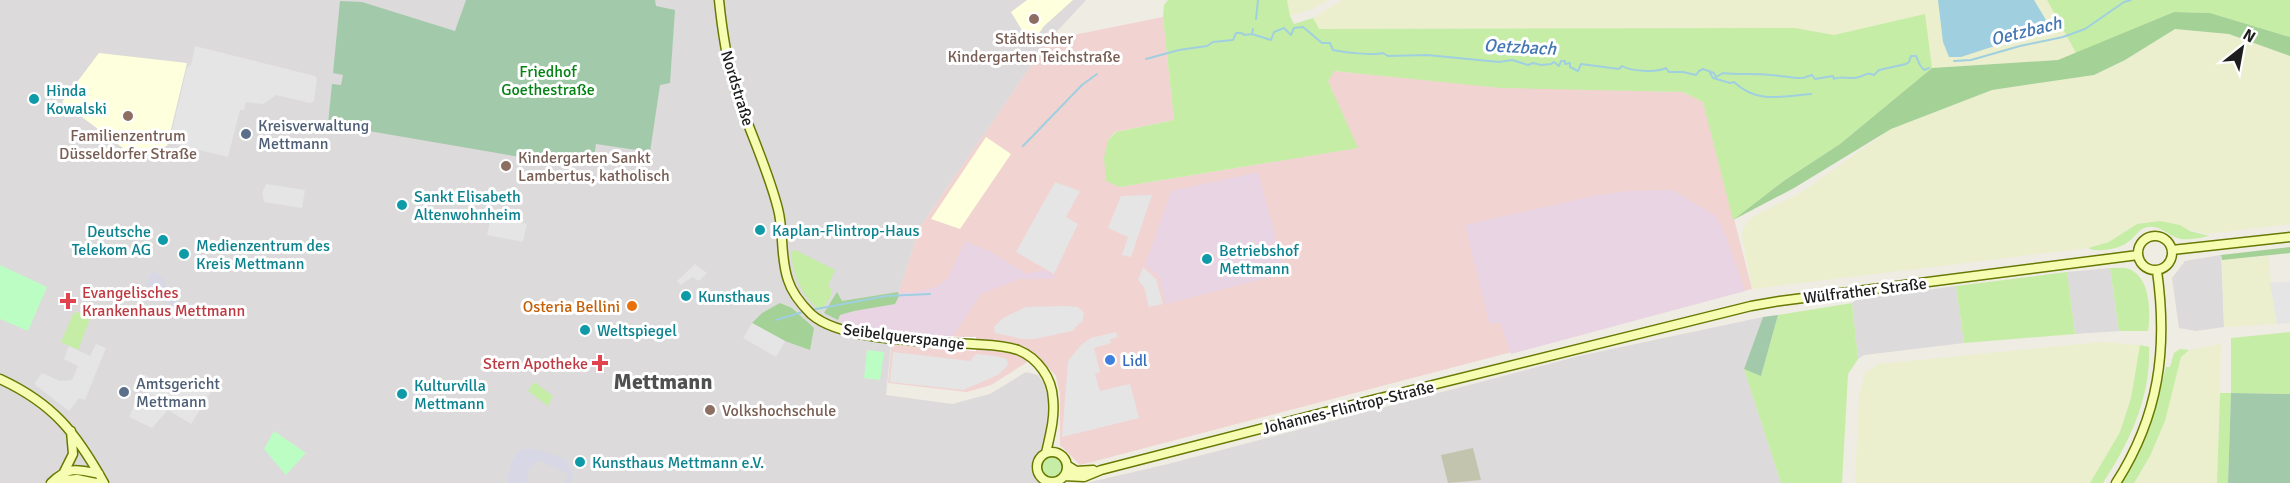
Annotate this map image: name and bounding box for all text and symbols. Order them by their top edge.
water label: Oetzbach [1988,11,2065,50]
marker: Städtischer Kindergarten Teichstraße [1027,12,1041,26]
north arrow [2212,18,2272,78]
text: N [2239,25,2259,47]
place label: Städtischer Kindergarten Teichstraße [948,29,1120,67]
water label: Oetzbach [1483,34,1558,60]
street label: Nordstraße [716,48,758,128]
park label: Friedhof Goethestraße [501,62,595,100]
place label: Hinda Kowalski [46,81,107,119]
marker: Hinda Kowalski [27,92,41,106]
marker: Familienzentrum Düsseldorfer Straße [121,109,135,123]
place label: Kreisverwaltung Mettmann [258,116,369,154]
place label: Familienzentrum Düsseldorfer Straße [59,126,197,164]
marker: Kreisverwaltung Mettmann [239,127,253,141]
place label: Kindergarten Sankt Lambertus, katholisch [518,148,670,186]
marker: Kindergarten Sankt Lambertus, katholisch [499,159,513,173]
place label: Sankt Elisabeth Altenwohnheim [414,187,521,225]
marker: Sankt Elisabeth Altenwohnheim [395,198,409,212]
place label: Kaplan-Flintrop-Haus [772,221,920,241]
place label: Deutsche Telekom AG [72,222,151,260]
marker: Kaplan-Flintrop-Haus [753,223,767,237]
marker: Deutsche Telekom AG [156,233,170,247]
place label: Medienzentrum des Kreis Mettmann [196,236,330,274]
place label: Betriebshof Mettmann [1219,241,1299,279]
marker: Medienzentrum des Kreis Mettmann [177,247,191,261]
marker: Betriebshof Mettmann [1200,252,1214,266]
street label: Wülfrather Straße [1802,274,1928,308]
place label: Evangelisches Krankenhaus Mettmann [82,283,245,321]
place label: Kunsthaus [698,287,770,307]
marker: Kunsthaus [679,289,693,303]
marker: Evangelisches Krankenhaus Mettmann [59,292,77,310]
place label: Osteria Bellini [523,297,620,317]
marker: Osteria Bellini [625,299,639,313]
street label: Seibelquerspange [842,320,966,354]
place label: Weltspiegel [597,321,677,341]
marker: Weltspiegel [578,323,592,337]
place label: Lidl [1122,351,1148,371]
marker: Lidl [1103,353,1117,367]
place label: Stern Apotheke [483,354,588,374]
marker: Stern Apotheke [593,356,607,370]
district label: Mettmann [614,368,712,395]
place label: Amtsgericht Mettmann [136,374,220,412]
place label: Kulturvilla Mettmann [414,376,486,414]
street label: Johannes-Flintrop-Straße [1260,377,1436,439]
marker: Amtsgericht Mettmann [117,385,131,399]
marker: Kulturvilla Mettmann [395,387,409,401]
place label: Volkshochschule [722,401,836,421]
marker: Volkshochschule [703,403,717,417]
place label: Kunsthaus Mettmann e.V. [592,453,764,473]
marker: Kunsthaus Mettmann e.V. [573,455,587,469]

